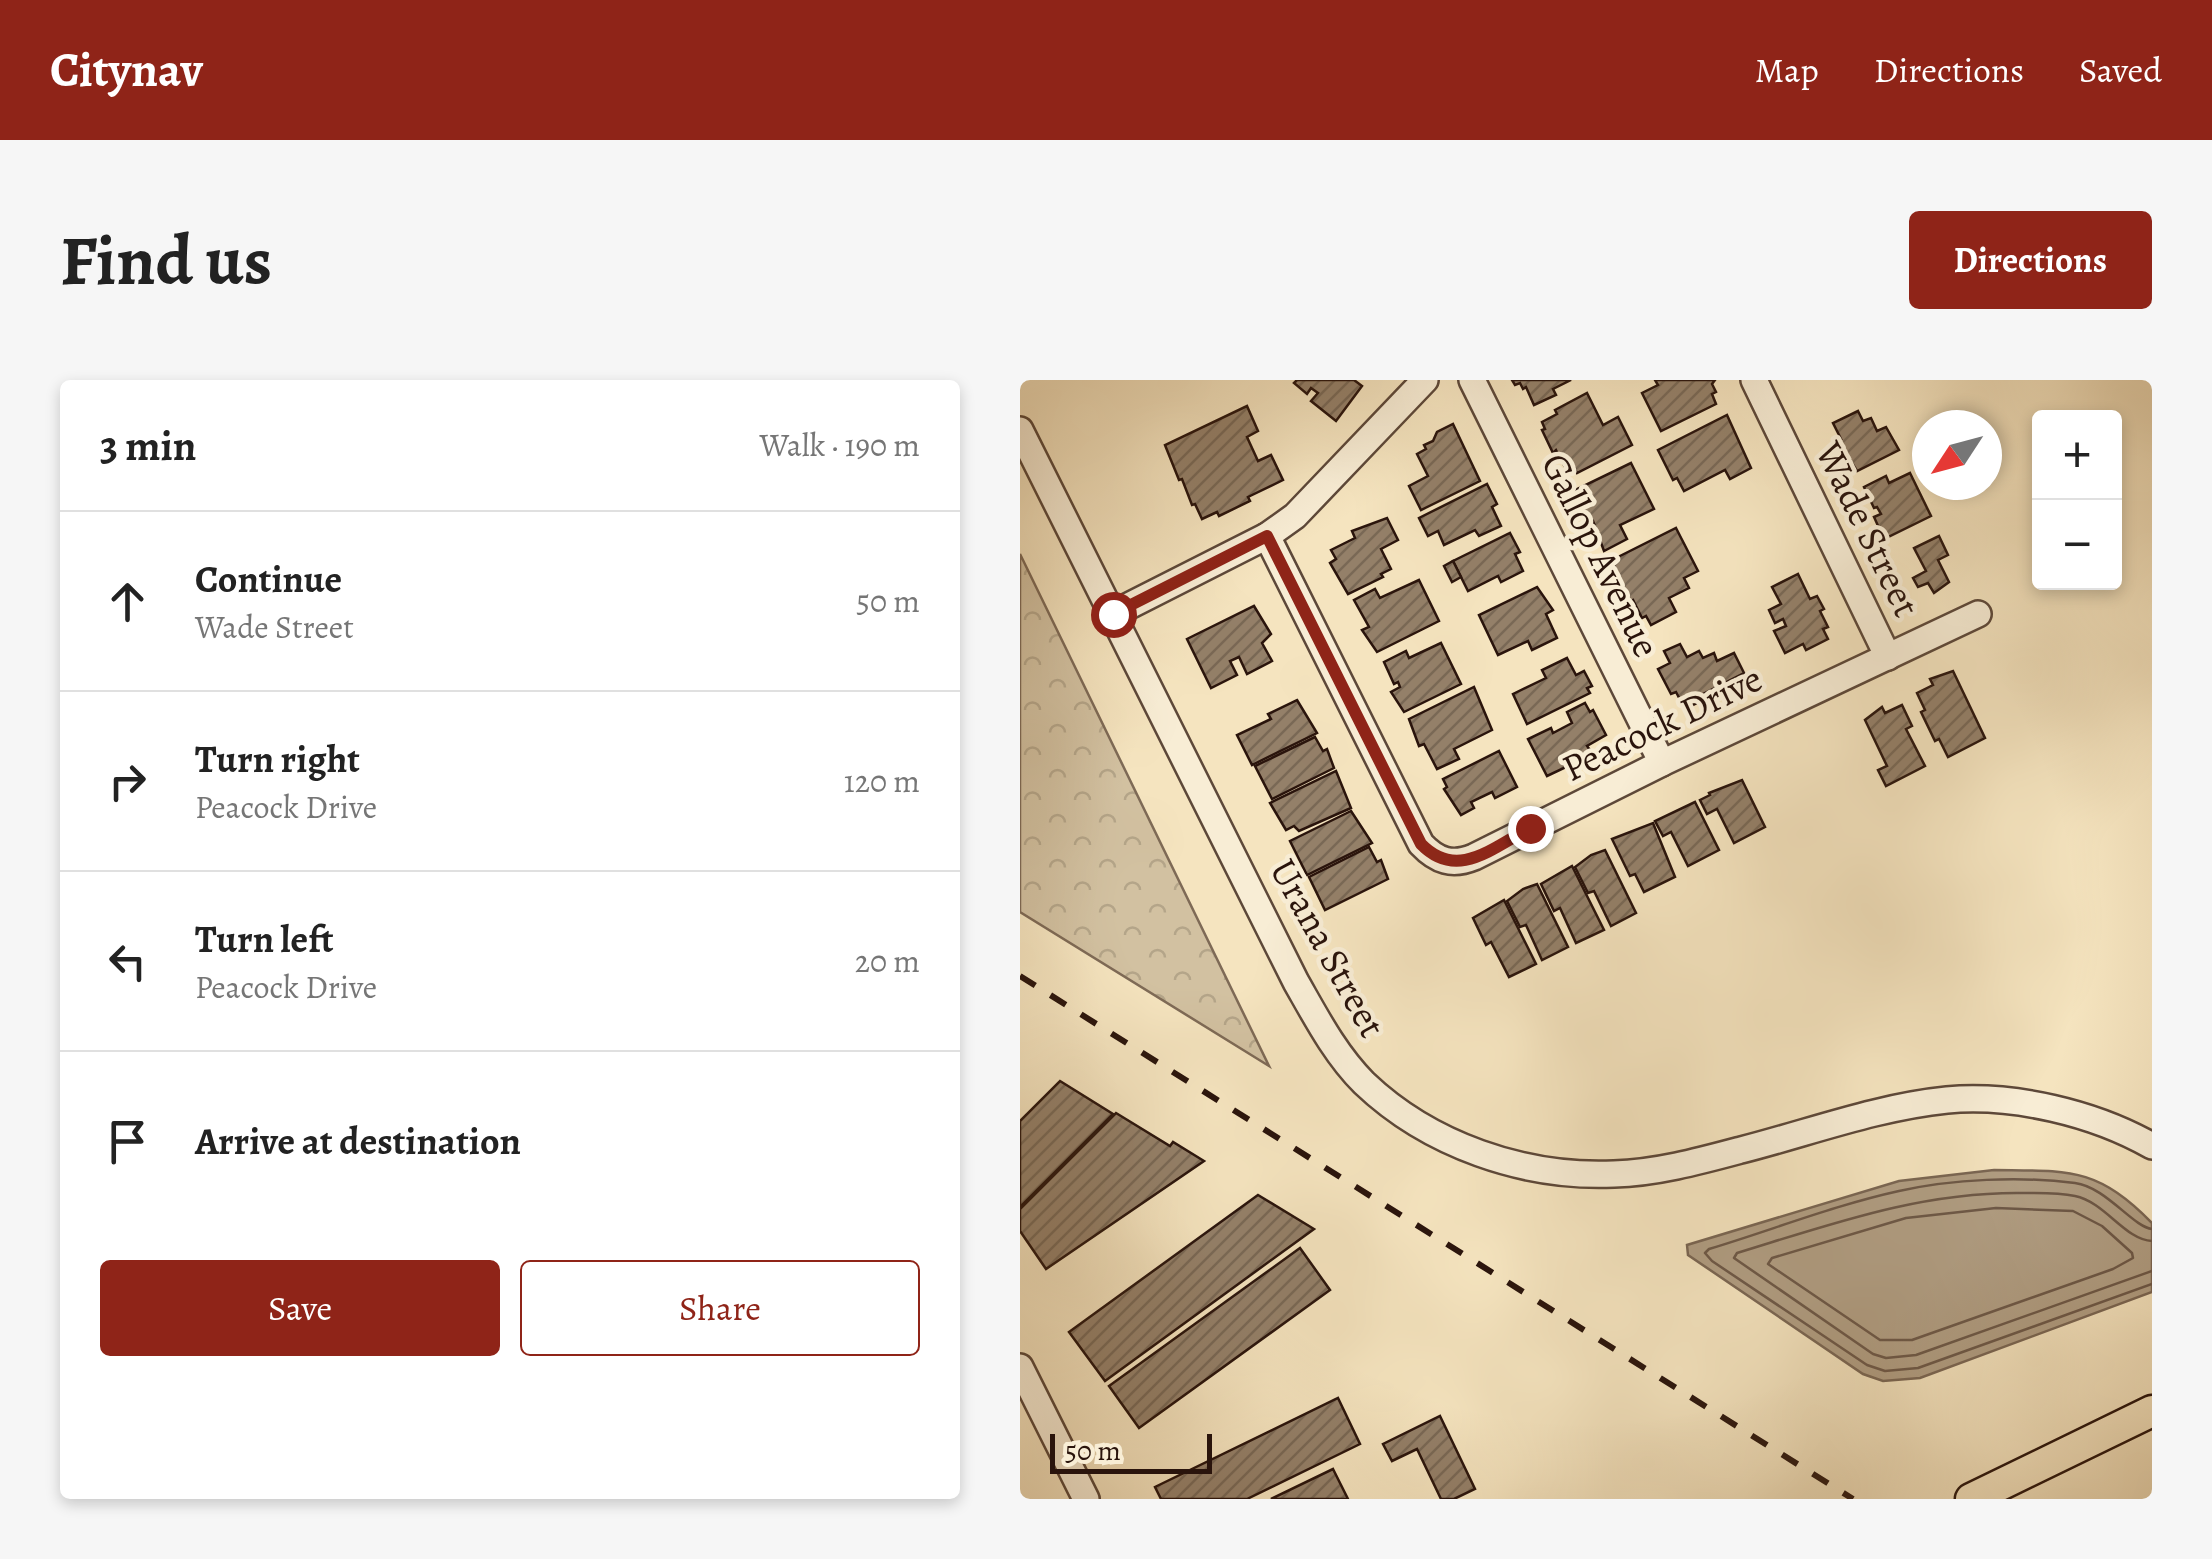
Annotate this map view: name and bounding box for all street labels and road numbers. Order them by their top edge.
street label: Wade Street [1803,432,1933,625]
street label: Gallop Avenue [1529,444,1673,666]
street label: Peacock Drive [1553,652,1771,794]
street label: Urana Street [1258,849,1398,1047]

